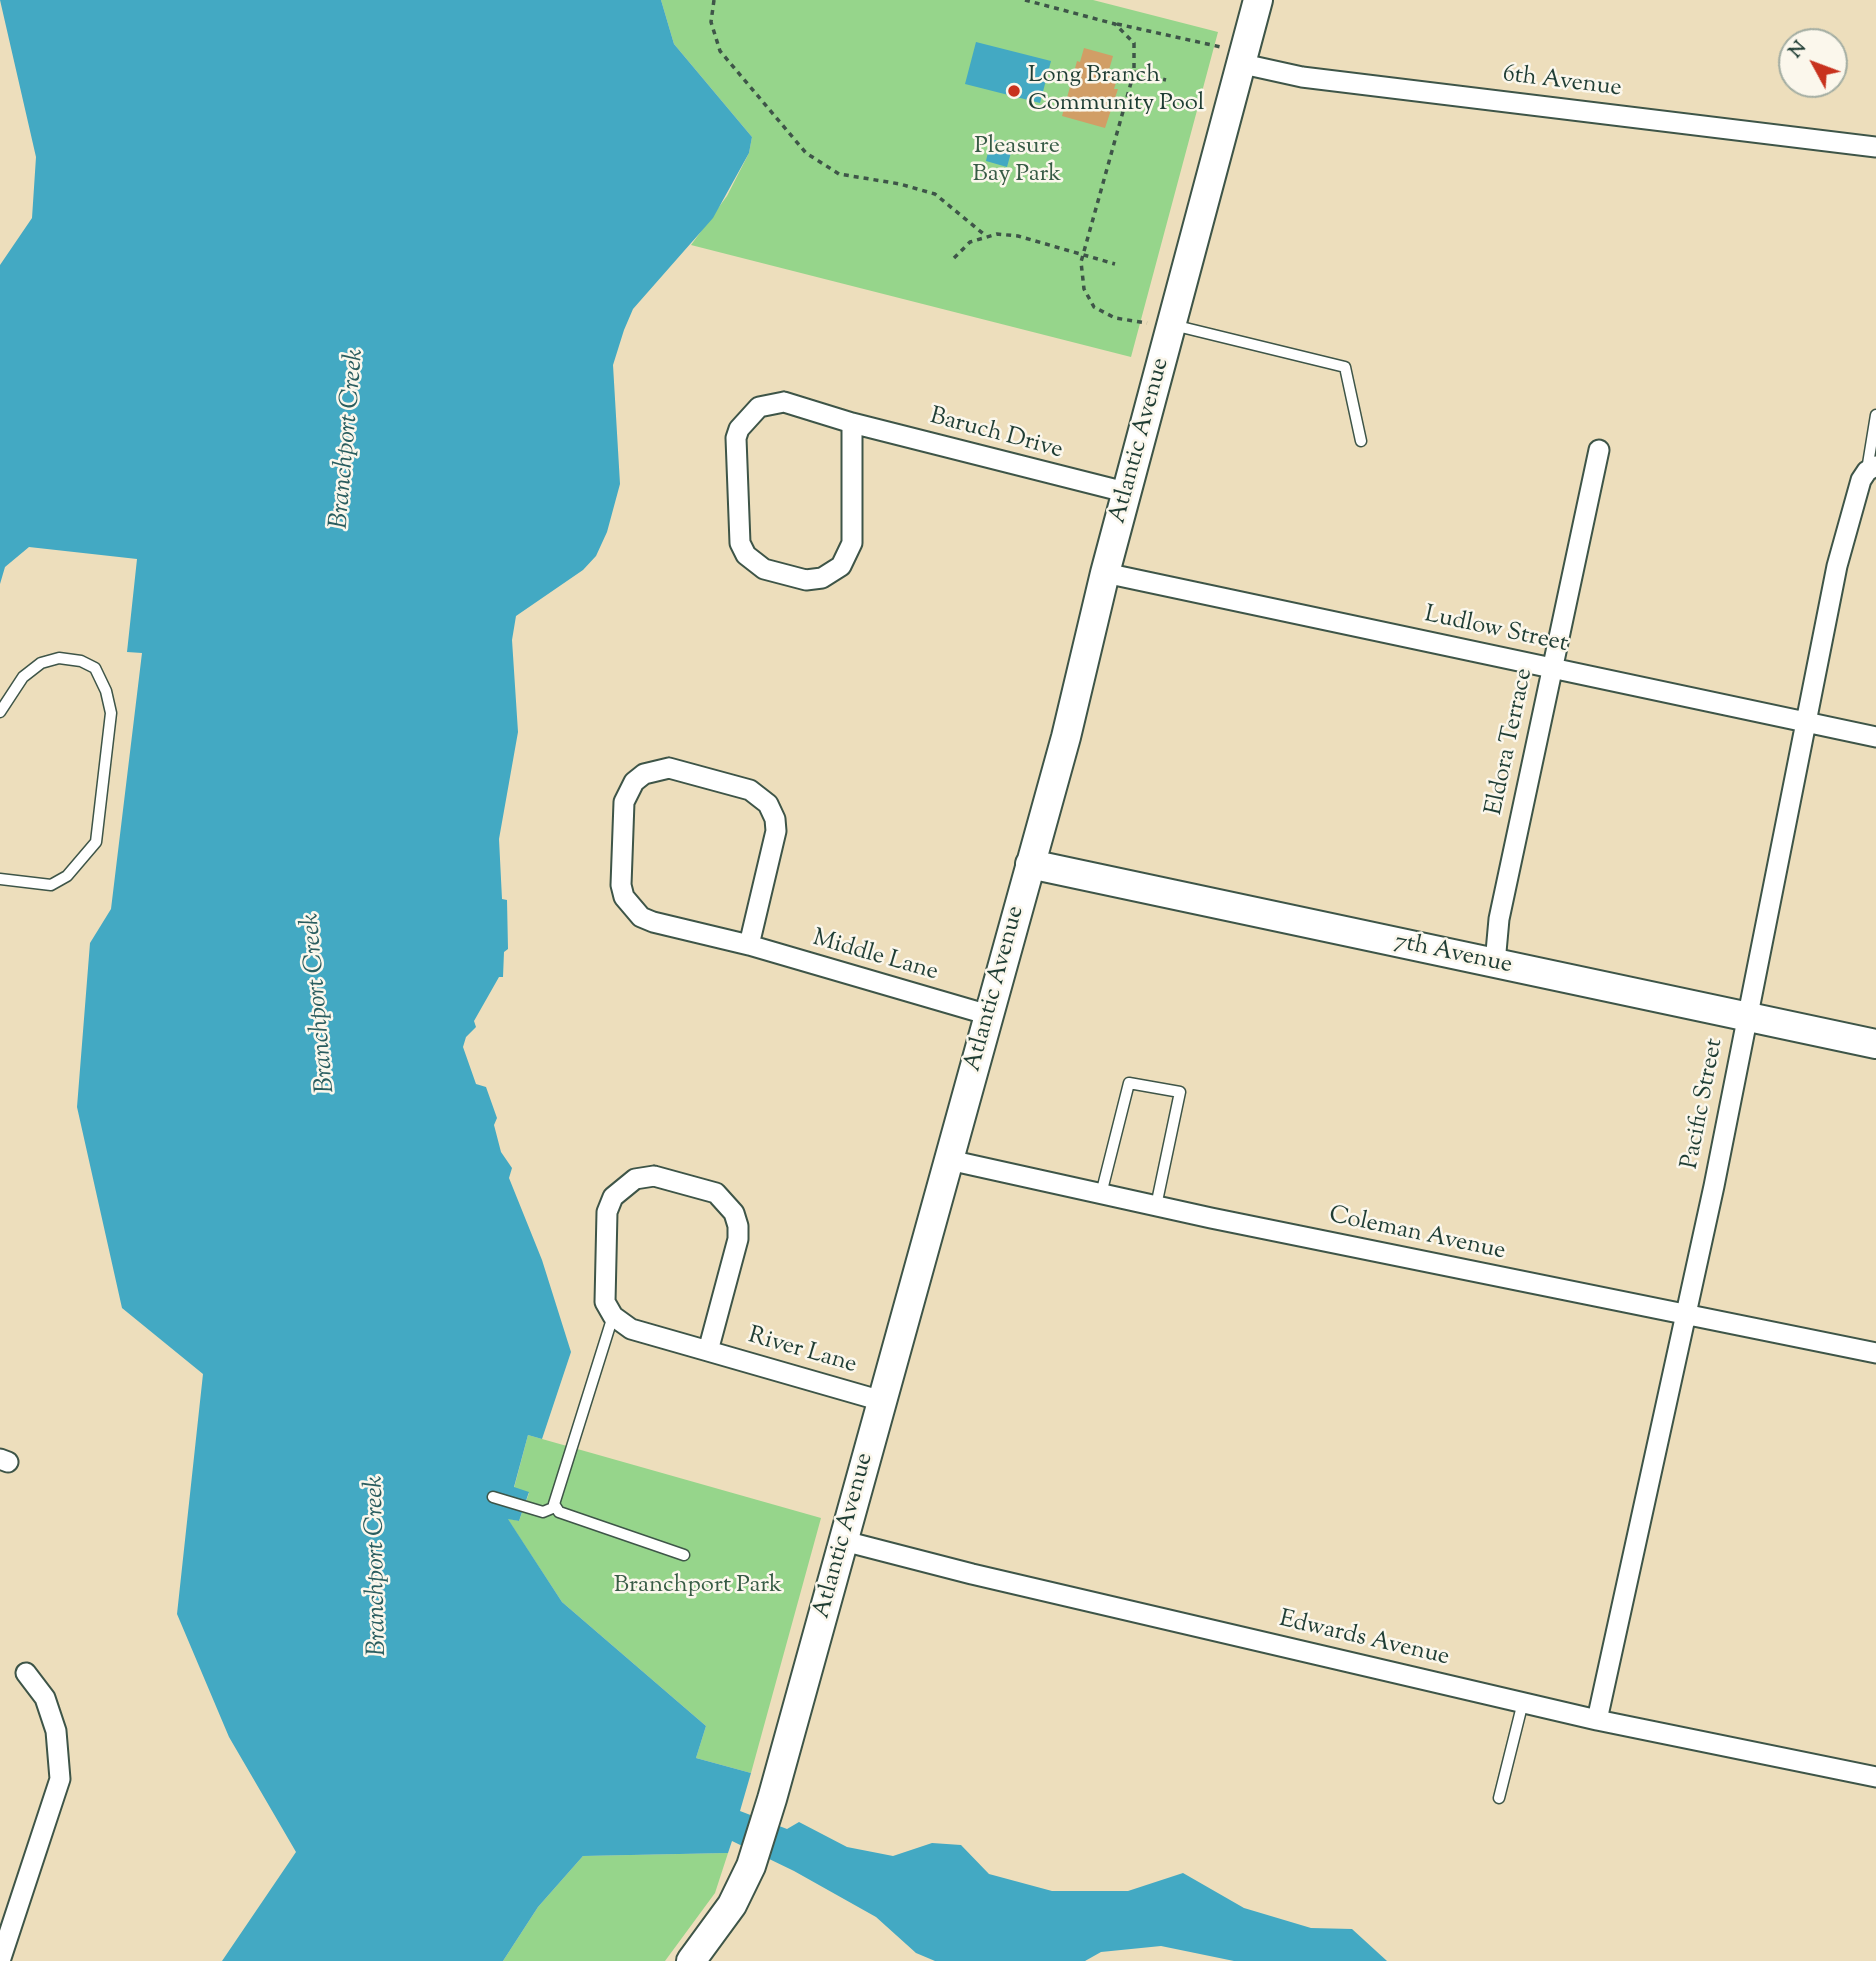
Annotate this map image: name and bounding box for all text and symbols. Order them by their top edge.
north arrow [1778,28,1848,98]
text: N [1783,36,1813,65]
street label: 6th Avenue [1501,61,1623,105]
place label: Long Branch Community Pool [1028,63,1205,119]
marker: Long Branch Community Pool [1006,83,1022,99]
park label: Pleasure Bay Park [973,134,1061,190]
water label: Branchport Creek [326,348,372,530]
street label: Atlantic Avenue [1105,355,1177,527]
street label: Baruch Drive [926,403,1066,467]
street label: Ludlow Street [1422,602,1570,660]
street label: Eldora Terrace [1481,666,1541,818]
street label: Atlantic Avenue [960,903,1032,1075]
water label: Branchport Creek [297,912,343,1094]
street label: Middle Lane [809,925,941,989]
street label: 7th Avenue [1392,928,1514,982]
street label: Pacific Street [1677,1036,1731,1172]
street label: Coleman Avenue [1326,1202,1508,1268]
street label: River Lane [744,1323,860,1381]
street label: Atlantic Avenue [809,1450,881,1622]
water label: Branchport Creek [361,1476,395,1656]
park label: Branchport Park [614,1573,782,1601]
street label: Edwards Avenue [1276,1606,1452,1674]

